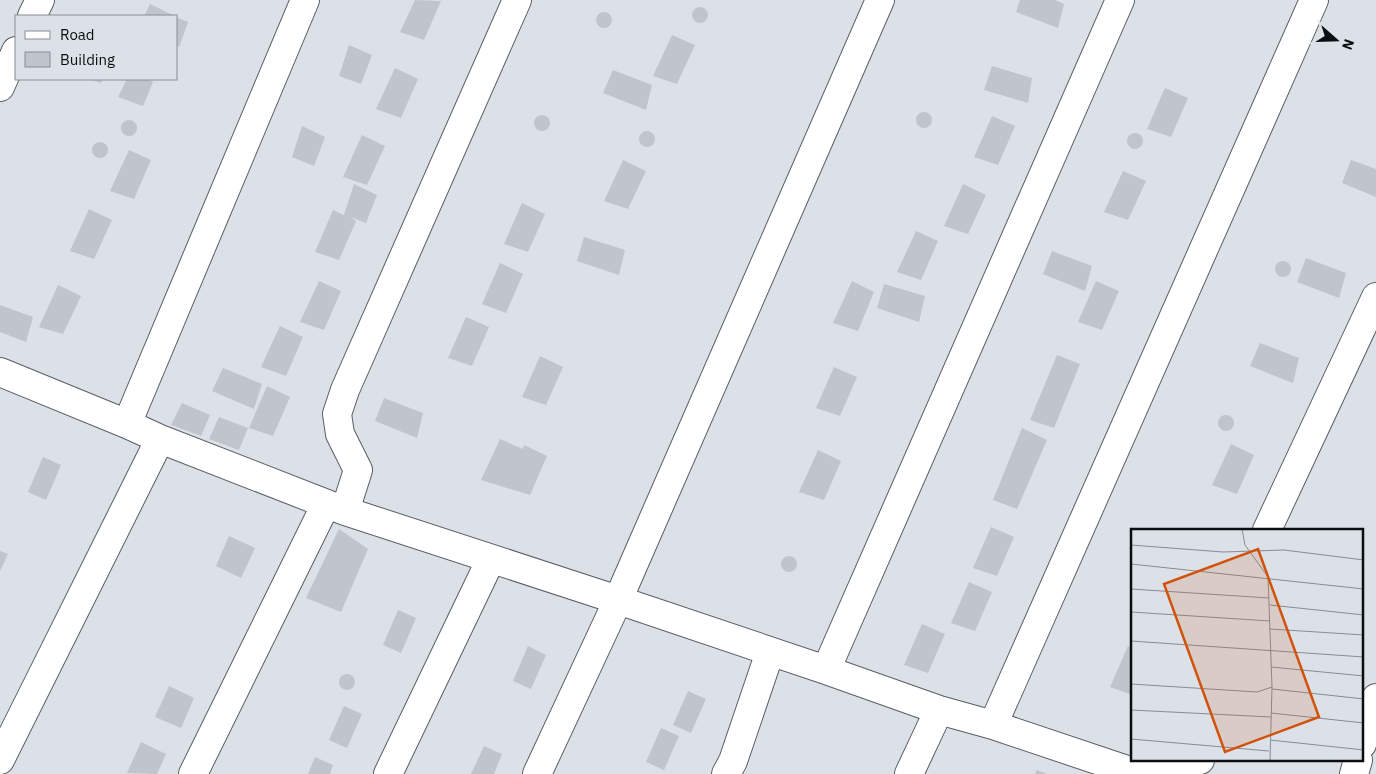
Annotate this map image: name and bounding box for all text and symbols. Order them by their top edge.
legend [15,15,178,80]
north arrow [1311,15,1361,65]
text: Road [60,25,95,44]
text: N [1338,37,1358,52]
text: Building [60,50,115,69]
inset map [1131,529,1364,762]

